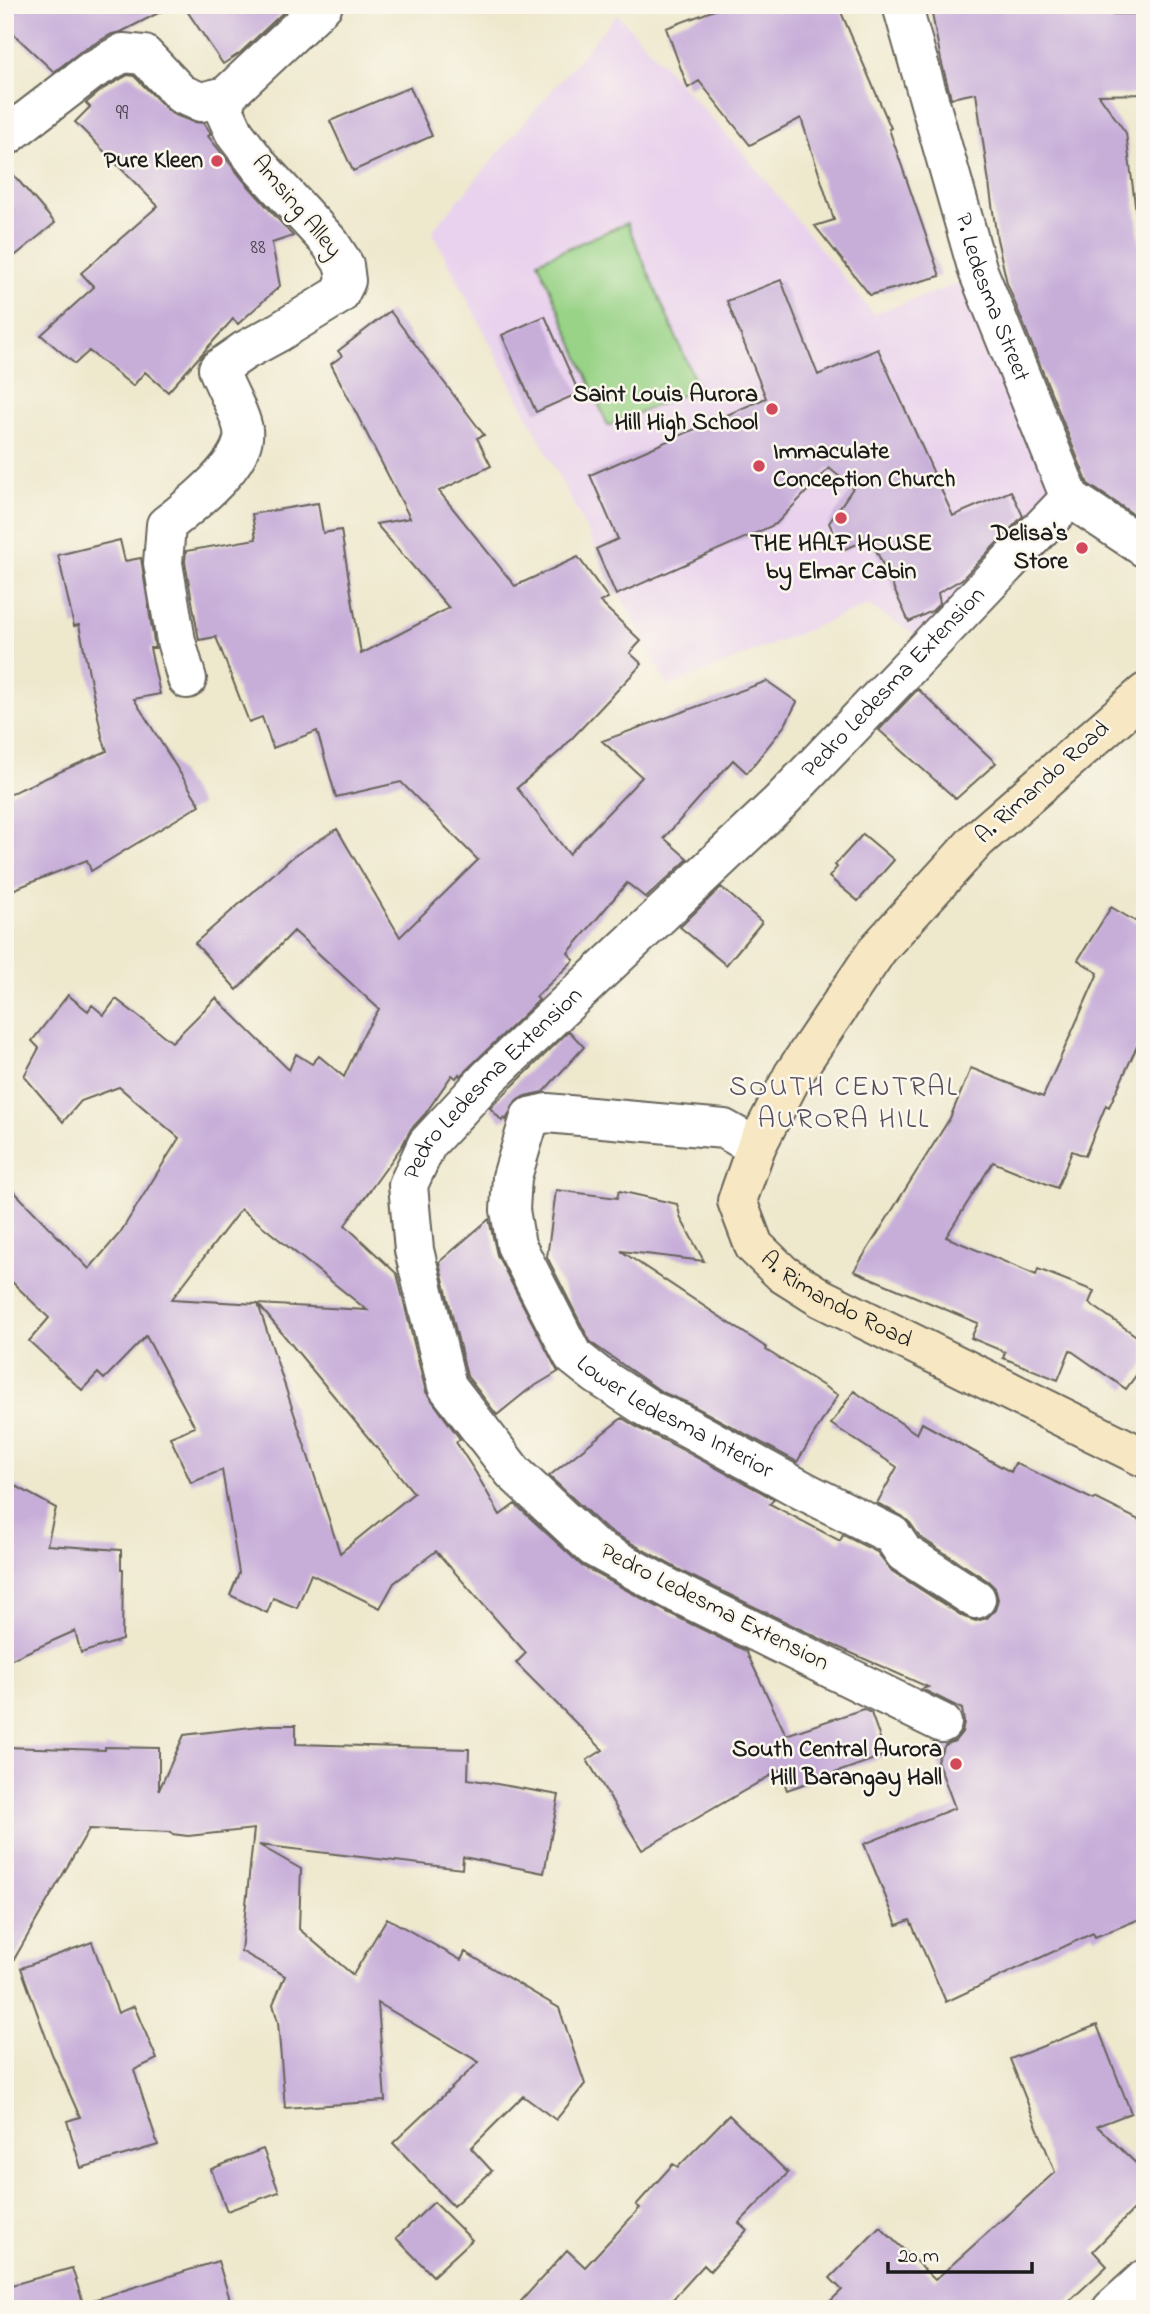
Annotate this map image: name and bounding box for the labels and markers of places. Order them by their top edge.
place label: Pure Kleen [104,144,203,179]
marker: Pure Kleen [209,153,225,169]
place label: Saint Louis Aurora Hill High School [573,378,758,442]
marker: Saint Louis Aurora Hill High School [764,401,780,417]
place label: Immaculate Conception Church [773,435,955,498]
marker: Immaculate Conception Church [751,458,767,474]
marker: THE HALF HOUSE by Elmar Cabin [833,510,849,526]
place label: Delisa's Store [990,517,1069,580]
place label: THE HALF HOUSE by Elmar Cabin [750,527,932,591]
marker: Delisa's Store [1074,540,1090,556]
place label: South Central Aurora Hill Barangay Hall [732,1733,942,1797]
marker: South Central Aurora Hill Barangay Hall [948,1756,964,1772]

